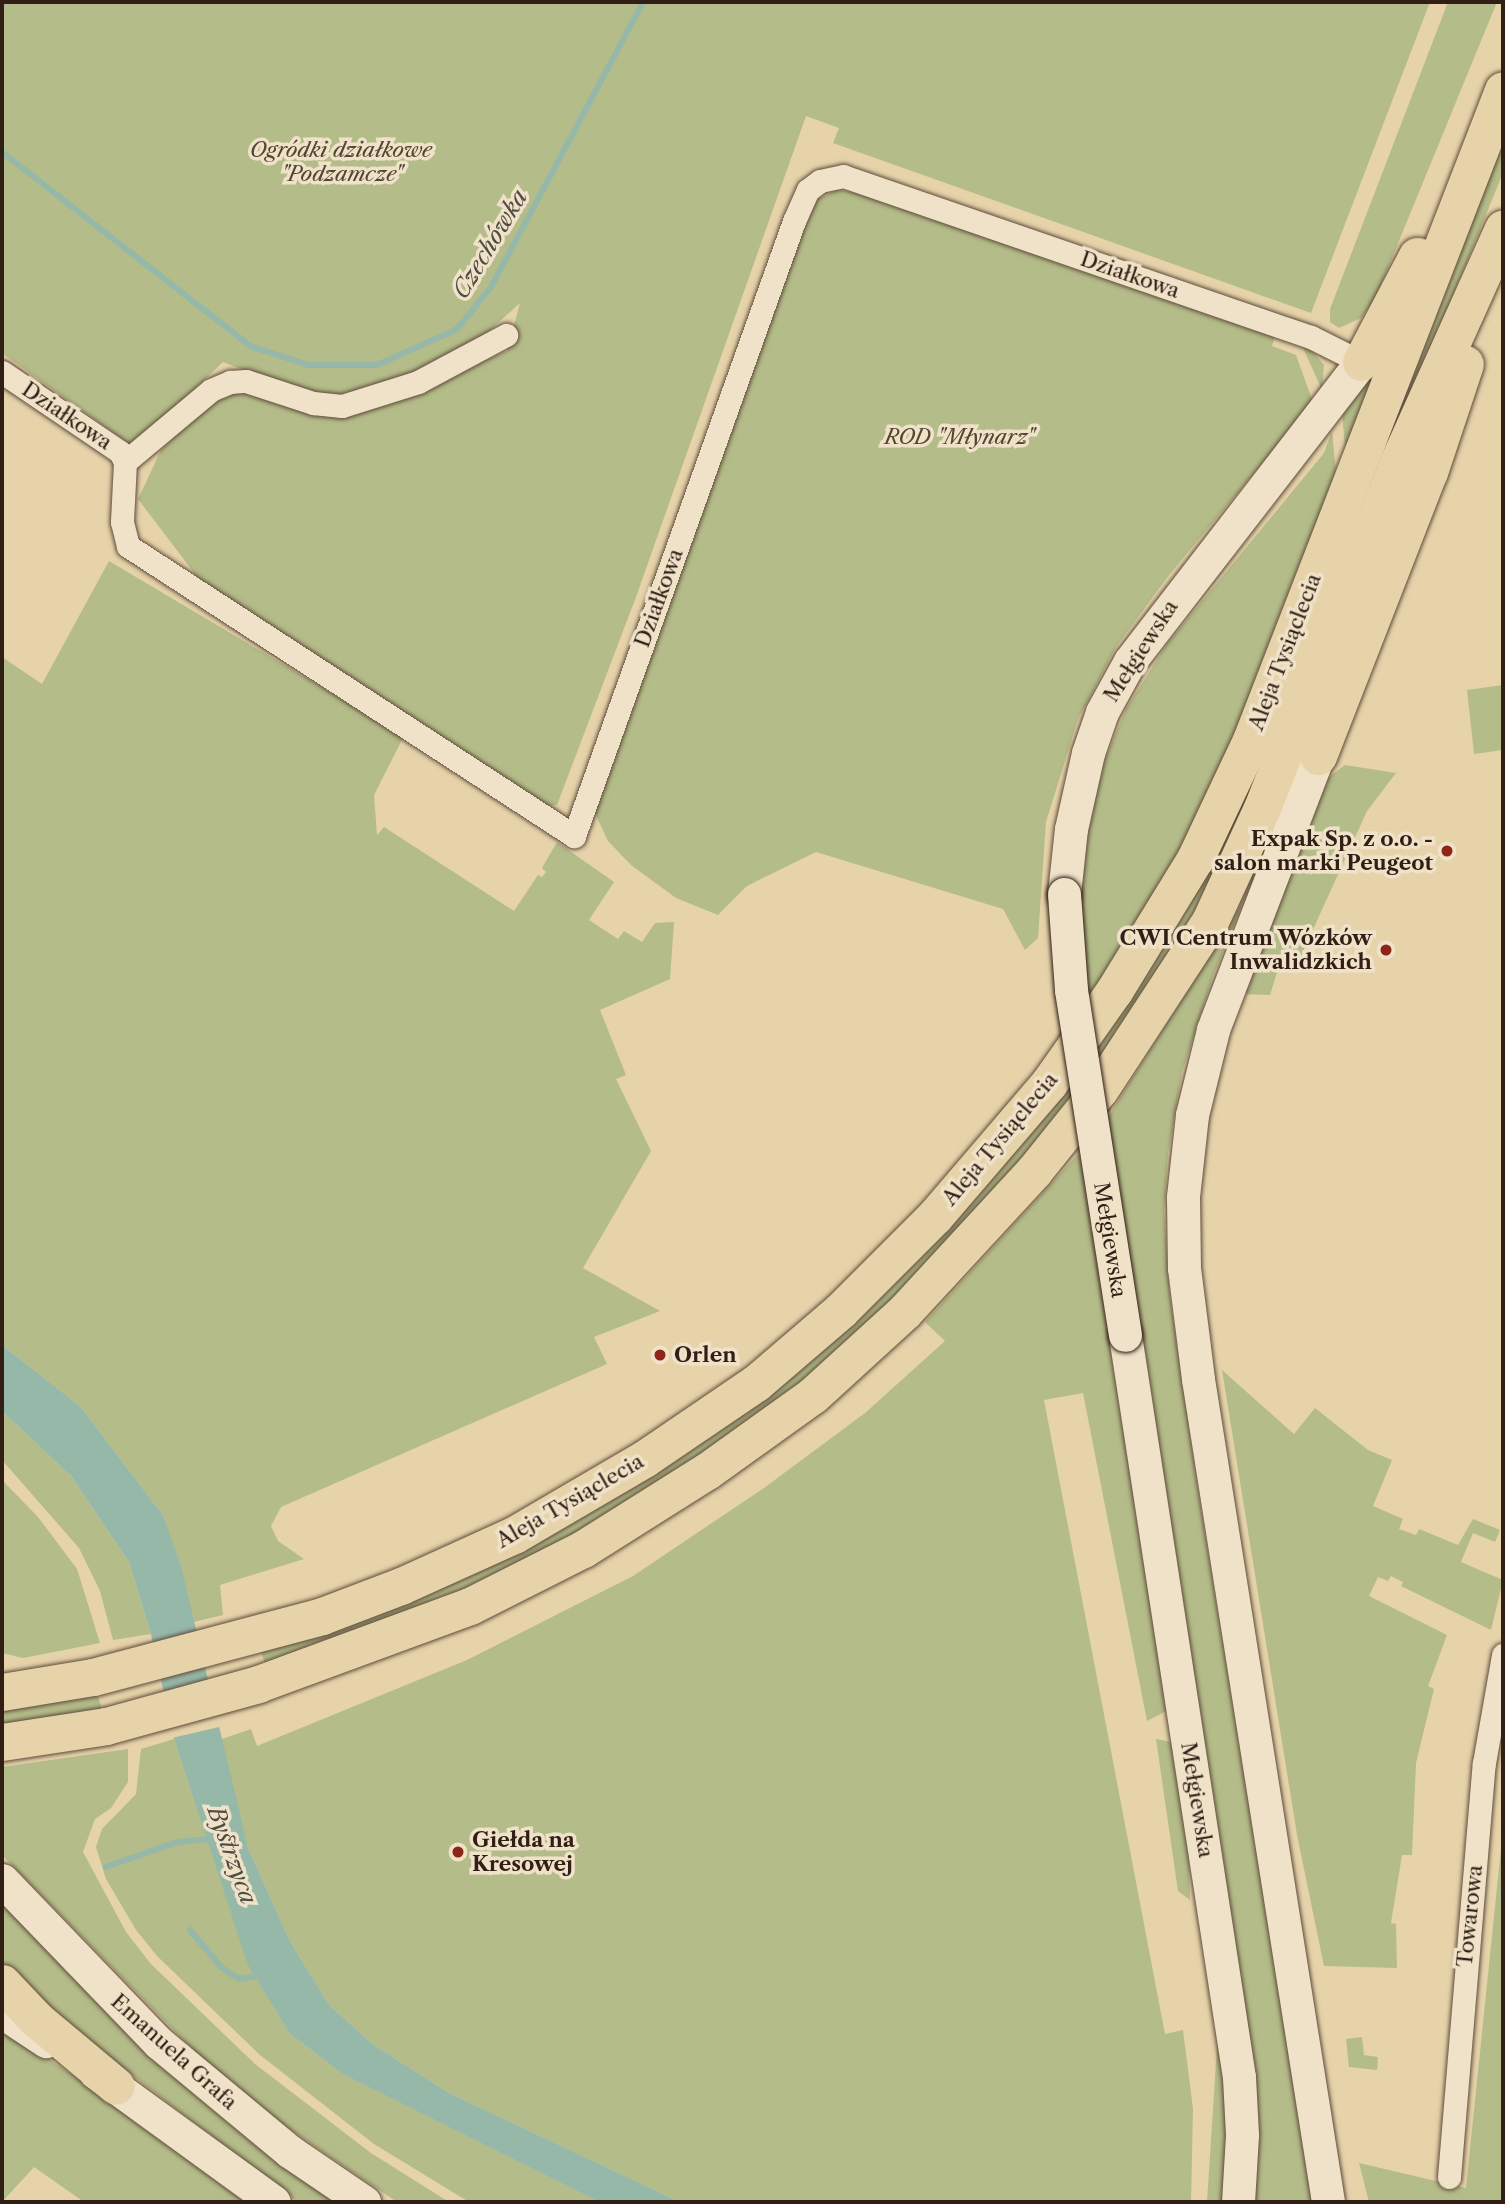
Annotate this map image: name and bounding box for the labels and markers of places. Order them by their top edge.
place label: Expak Sp. z o.o. - salon marki Peugeot [1214,826,1433,876]
marker: Expak Sp. z o.o. - salon marki Peugeot [1439,843,1455,859]
place label: CWI Centrum Wózków Inwalidzkich [1119,925,1372,975]
marker: CWI Centrum Wózków Inwalidzkich [1378,942,1394,958]
place label: Orlen [674,1342,737,1368]
marker: Orlen [652,1347,668,1363]
place label: Giełda na Kresowej [472,1827,575,1877]
marker: Giełda na Kresowej [450,1844,466,1860]

